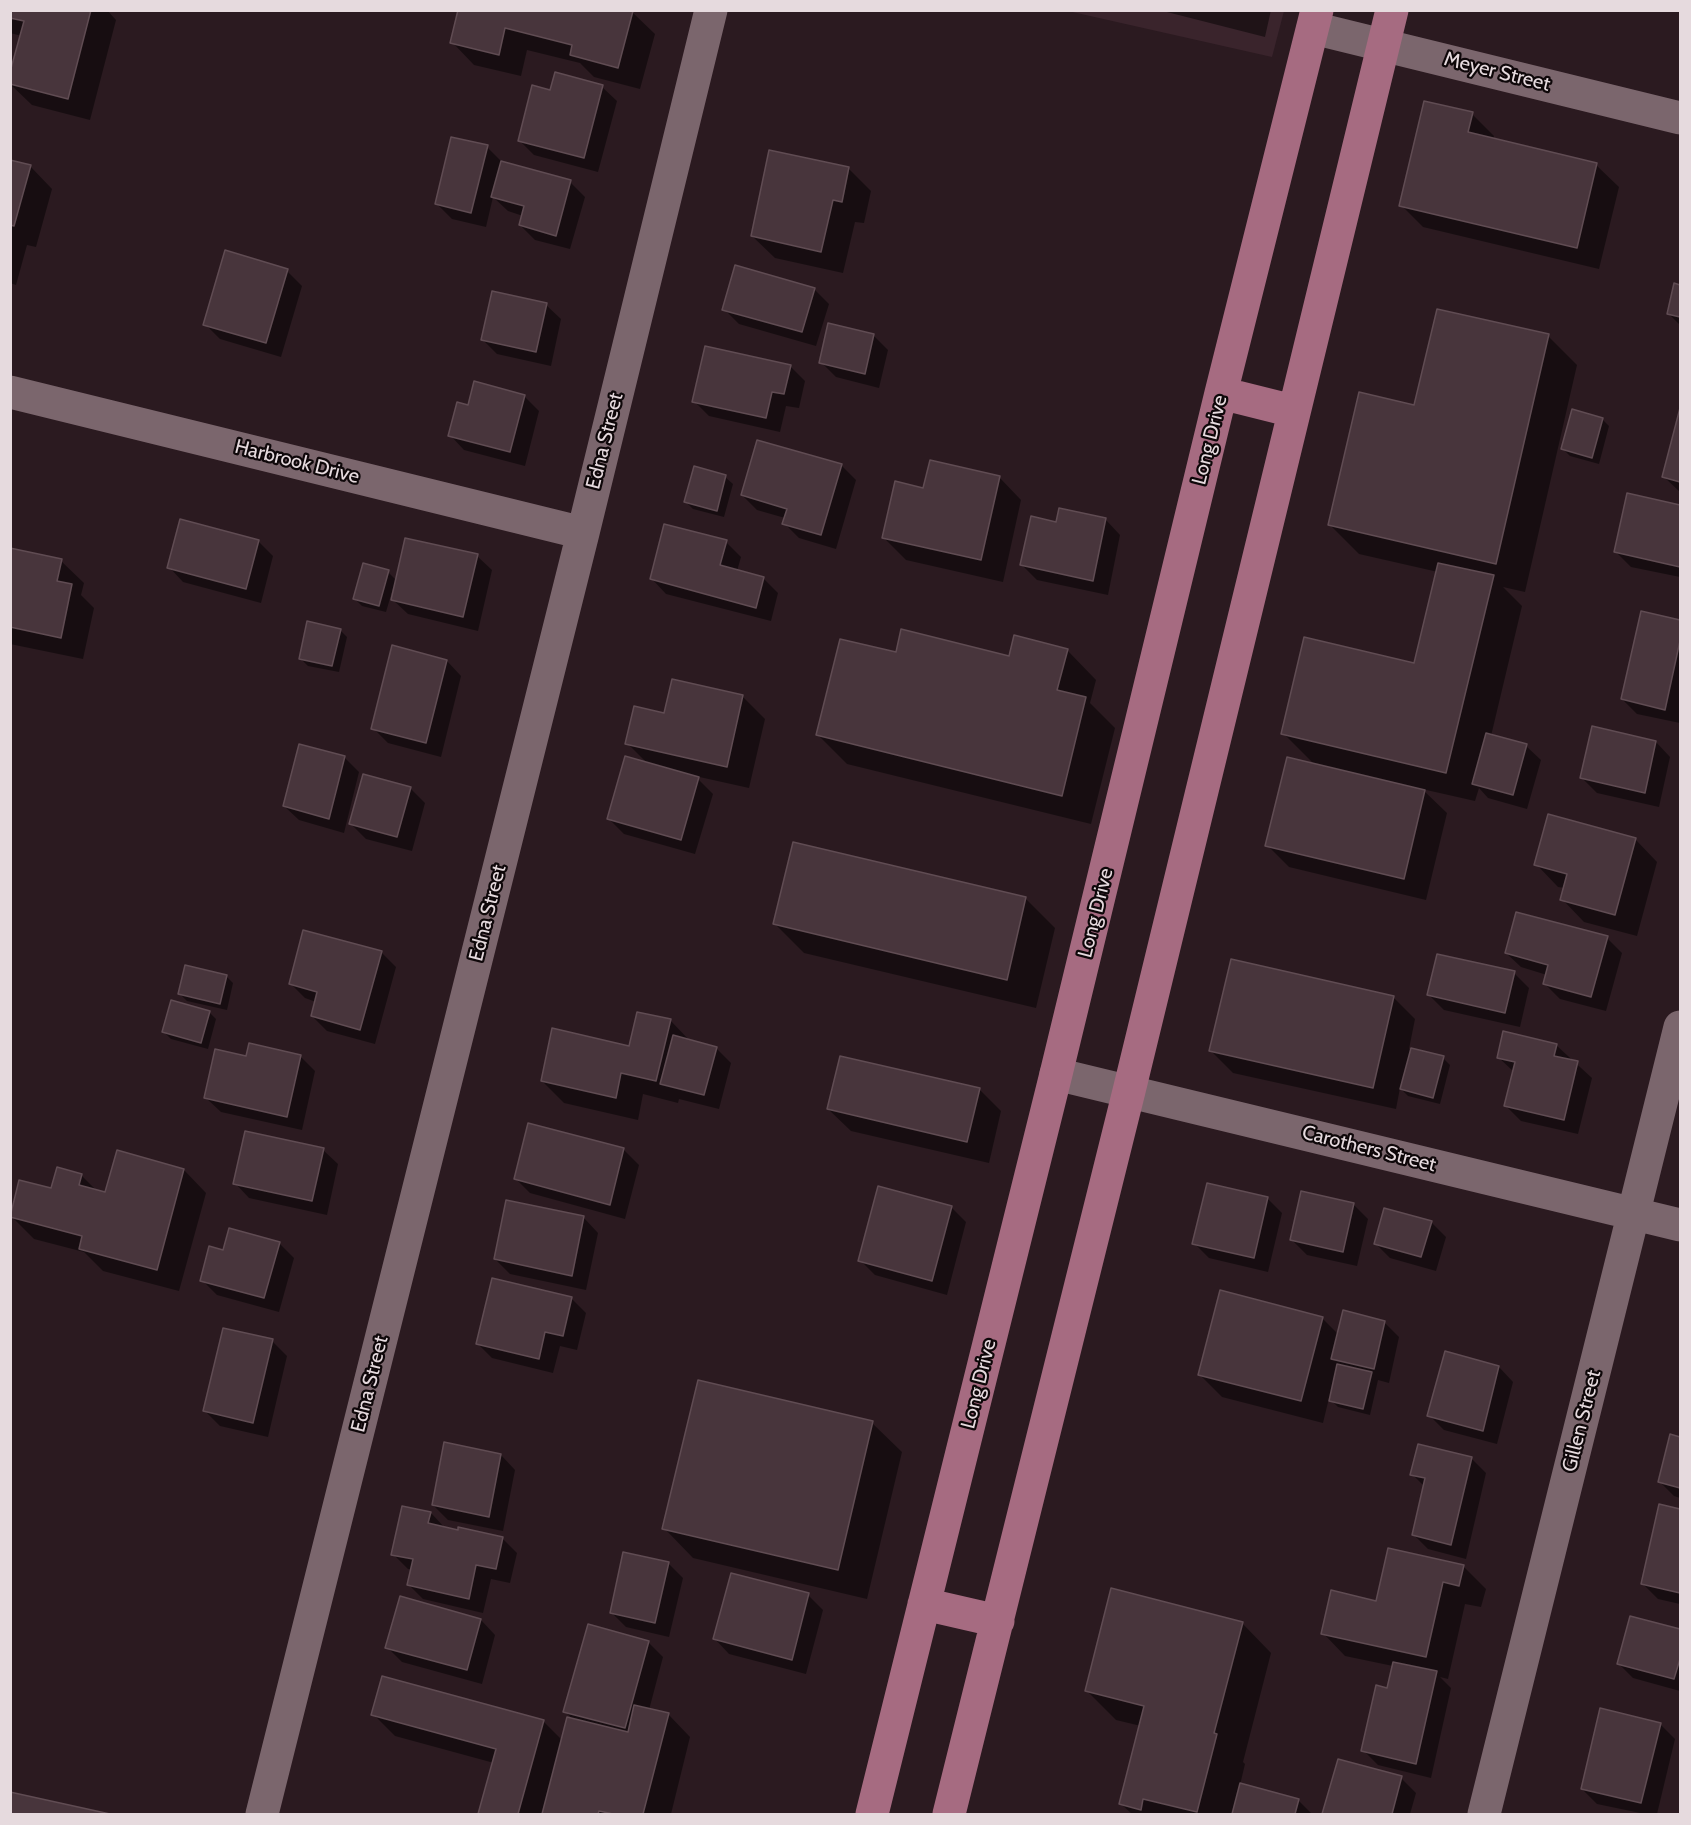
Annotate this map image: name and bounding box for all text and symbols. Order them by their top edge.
street label: Meyer Street [1441,47,1553,97]
street label: Edna Street [581,390,629,492]
street label: Long Drive [1187,393,1233,487]
street label: Harbrook Drive [232,435,362,489]
street label: Edna Street [464,862,512,964]
street label: Long Drive [1073,866,1119,960]
street label: Carothers Street [1300,1121,1438,1177]
street label: Edna Street [346,1333,394,1435]
street label: Long Drive [956,1337,1002,1431]
street label: Gillen Street [1558,1368,1606,1474]

